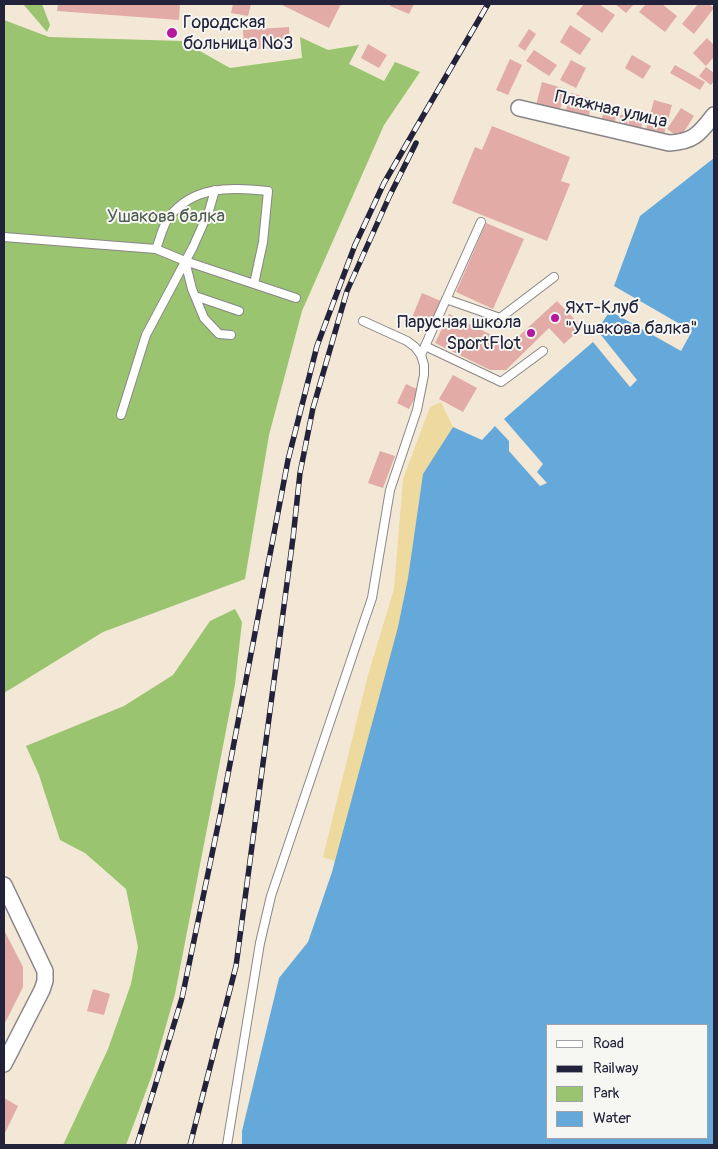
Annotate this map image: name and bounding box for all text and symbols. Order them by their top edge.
place label: Городская больница №3 [183,12,293,54]
marker: Городская больница №3 [165,26,179,40]
street label: Пляжная улица [553,87,669,133]
park label: Ушакова балка [107,206,225,228]
place label: Яхт-Клуб "Ушакова балка" [565,297,697,340]
place label: Парусная школа SportFlot [397,312,521,354]
marker: Яхт-Клуб "Ушакова балка" [549,312,561,324]
marker: Парусная школа SportFlot [525,327,537,339]
legend [546,1024,708,1139]
text: Road [593,1034,624,1053]
text: Railway [593,1059,638,1078]
text: Park [593,1084,619,1103]
text: Water [593,1109,631,1128]

